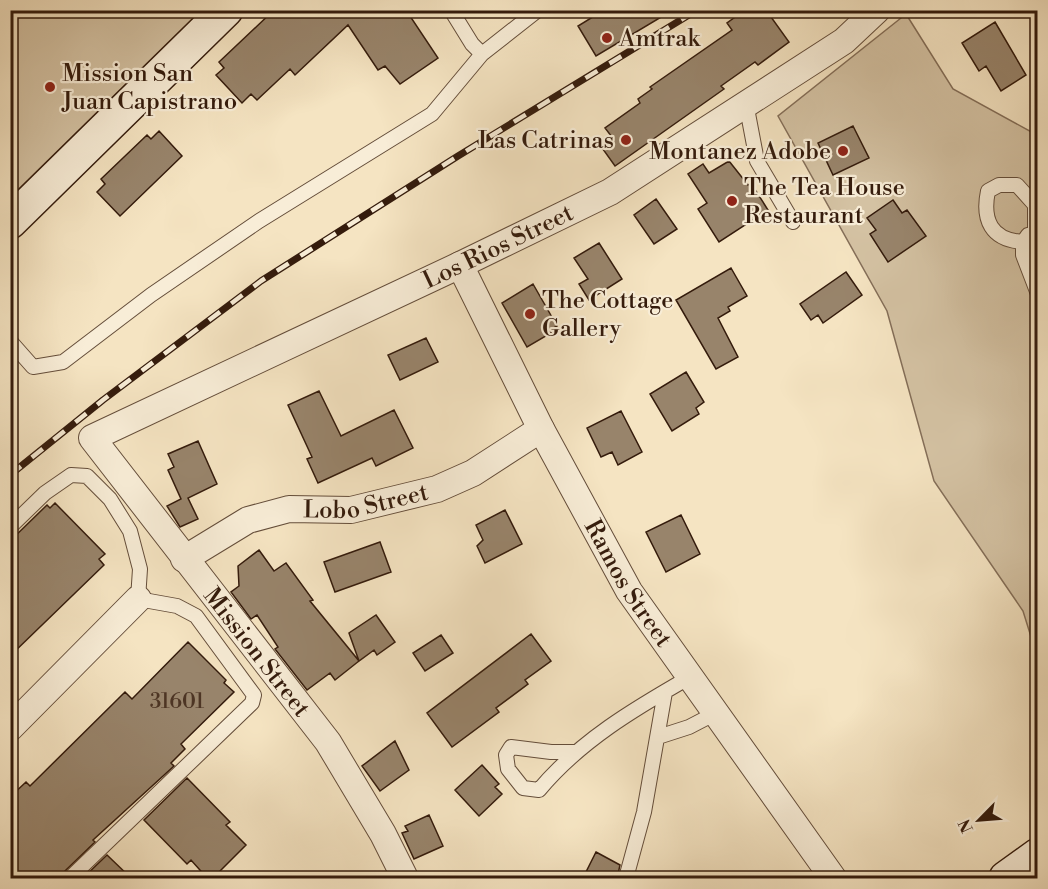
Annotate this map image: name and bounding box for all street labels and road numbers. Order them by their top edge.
street label: Los Rios Street [418,198,579,296]
street label: Lobo Street [303,478,432,527]
street label: Ramos Street [577,514,678,654]
street label: Mission Street [196,582,316,724]

